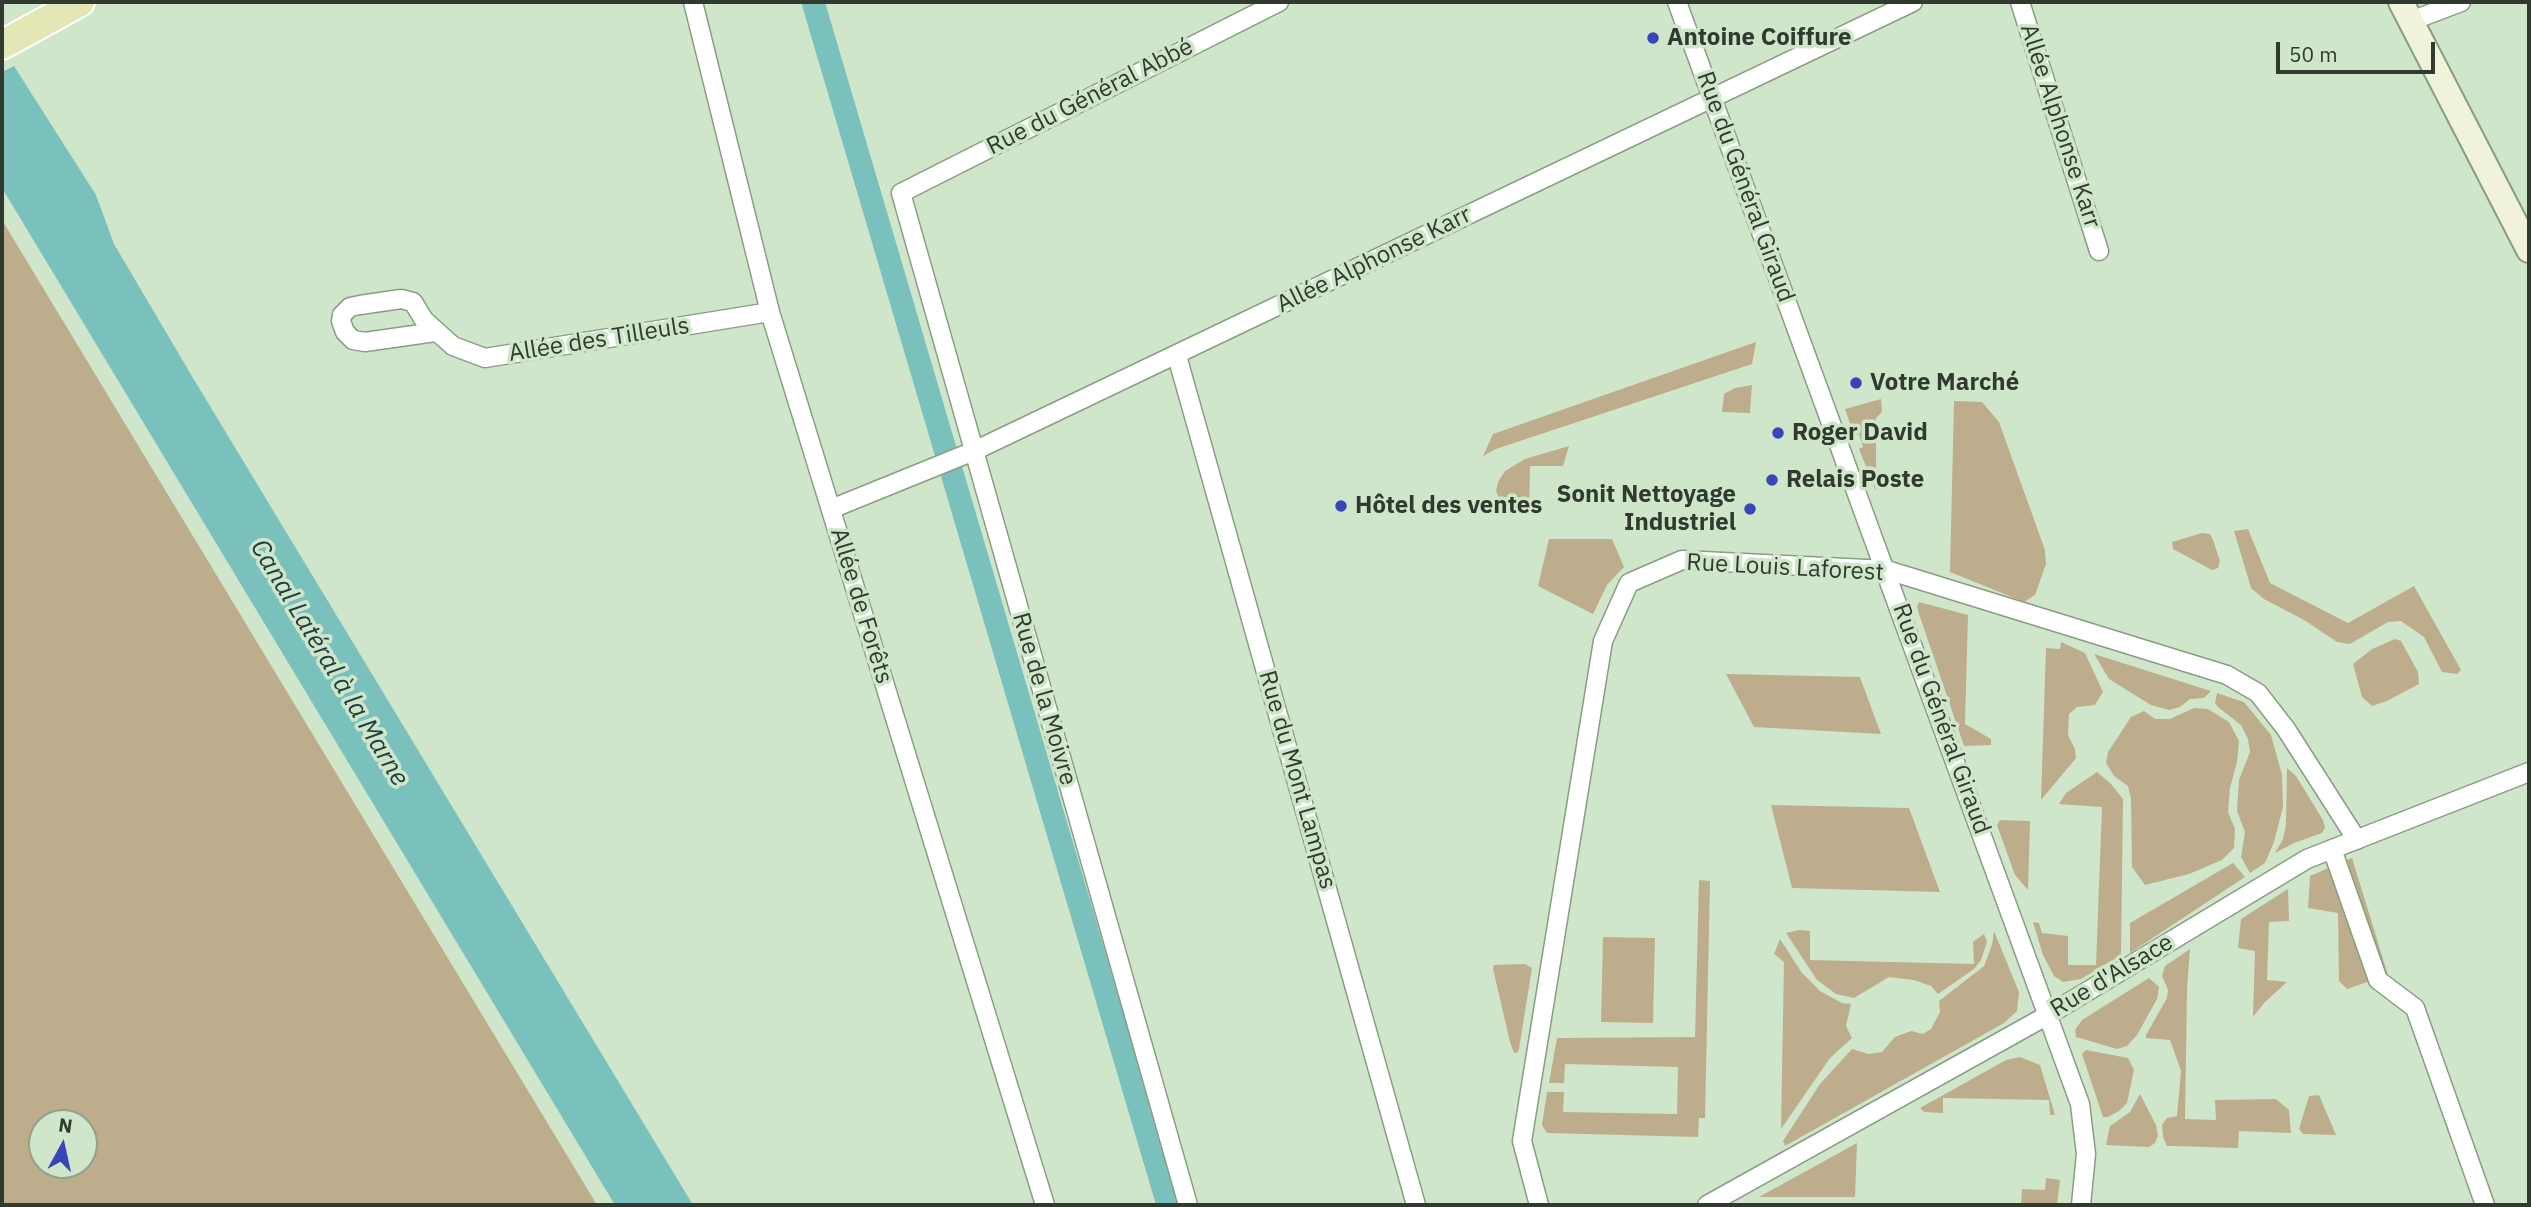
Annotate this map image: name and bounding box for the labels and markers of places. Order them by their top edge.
place label: Antoine Coiffure [1667,24,1852,52]
marker: Antoine Coiffure [1645,30,1661,46]
place label: Votre Marché [1870,369,2019,397]
marker: Votre Marché [1848,375,1864,391]
place label: Roger David [1792,419,1928,447]
marker: Roger David [1770,425,1786,441]
place label: Relais Poste [1786,466,1924,494]
marker: Relais Poste [1764,472,1780,488]
place label: Sonit Nettoyage Industriel [1556,481,1736,537]
place label: Hôtel des ventes [1355,492,1542,520]
marker: Hôtel des ventes [1333,498,1349,514]
marker: Sonit Nettoyage Industriel [1742,501,1758,517]

